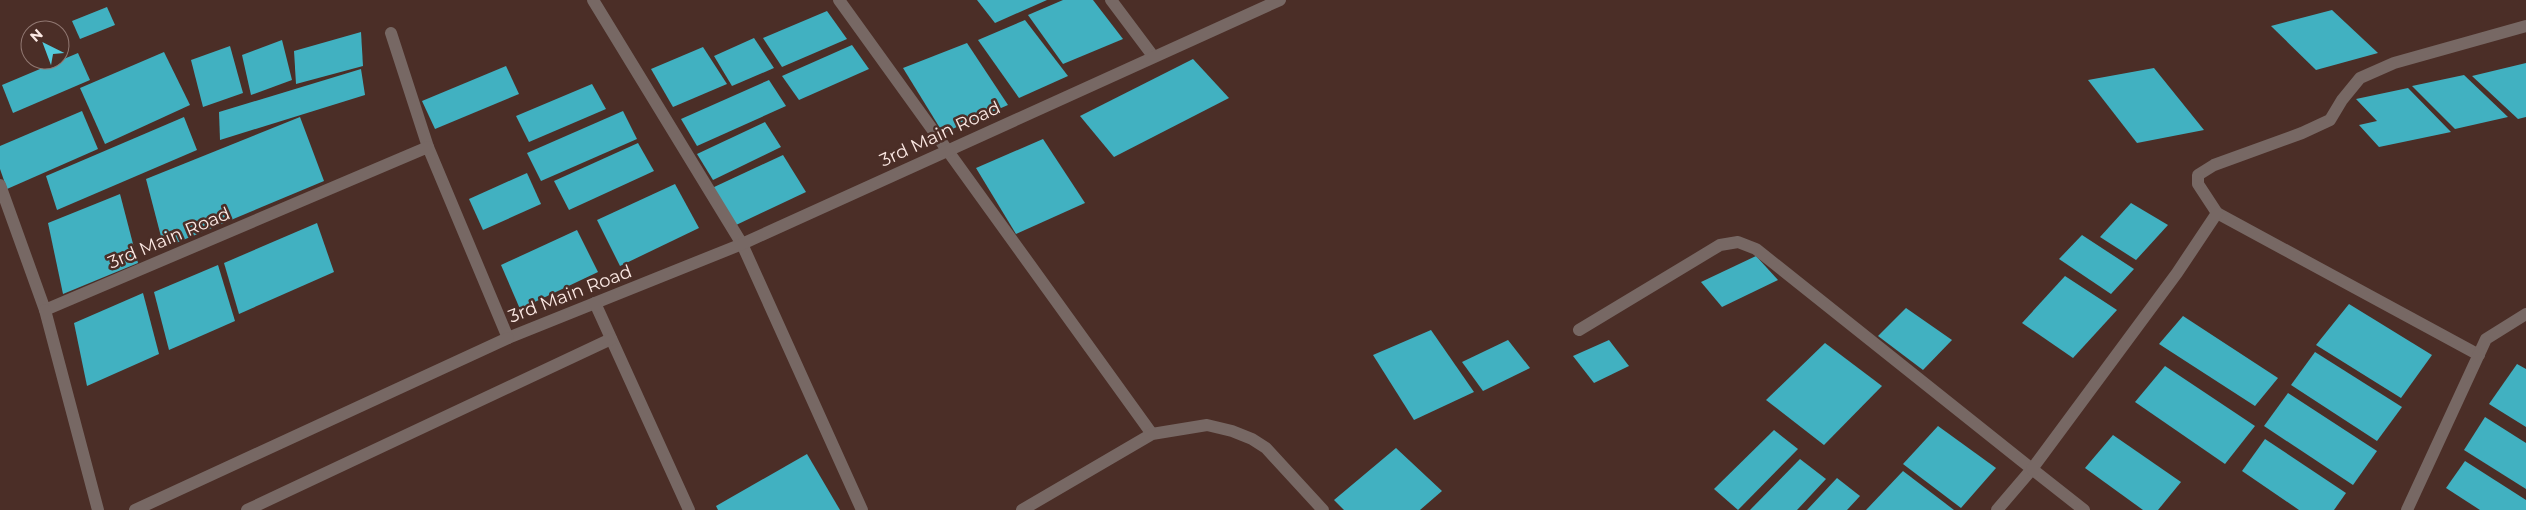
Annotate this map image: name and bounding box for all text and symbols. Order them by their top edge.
north arrow [20,20,70,70]
text: N [26,25,47,46]
street label: 3rd Main Road [876,96,1004,172]
street label: 3rd Main Road [105,202,233,274]
street label: 3rd Main Road [505,260,635,328]

